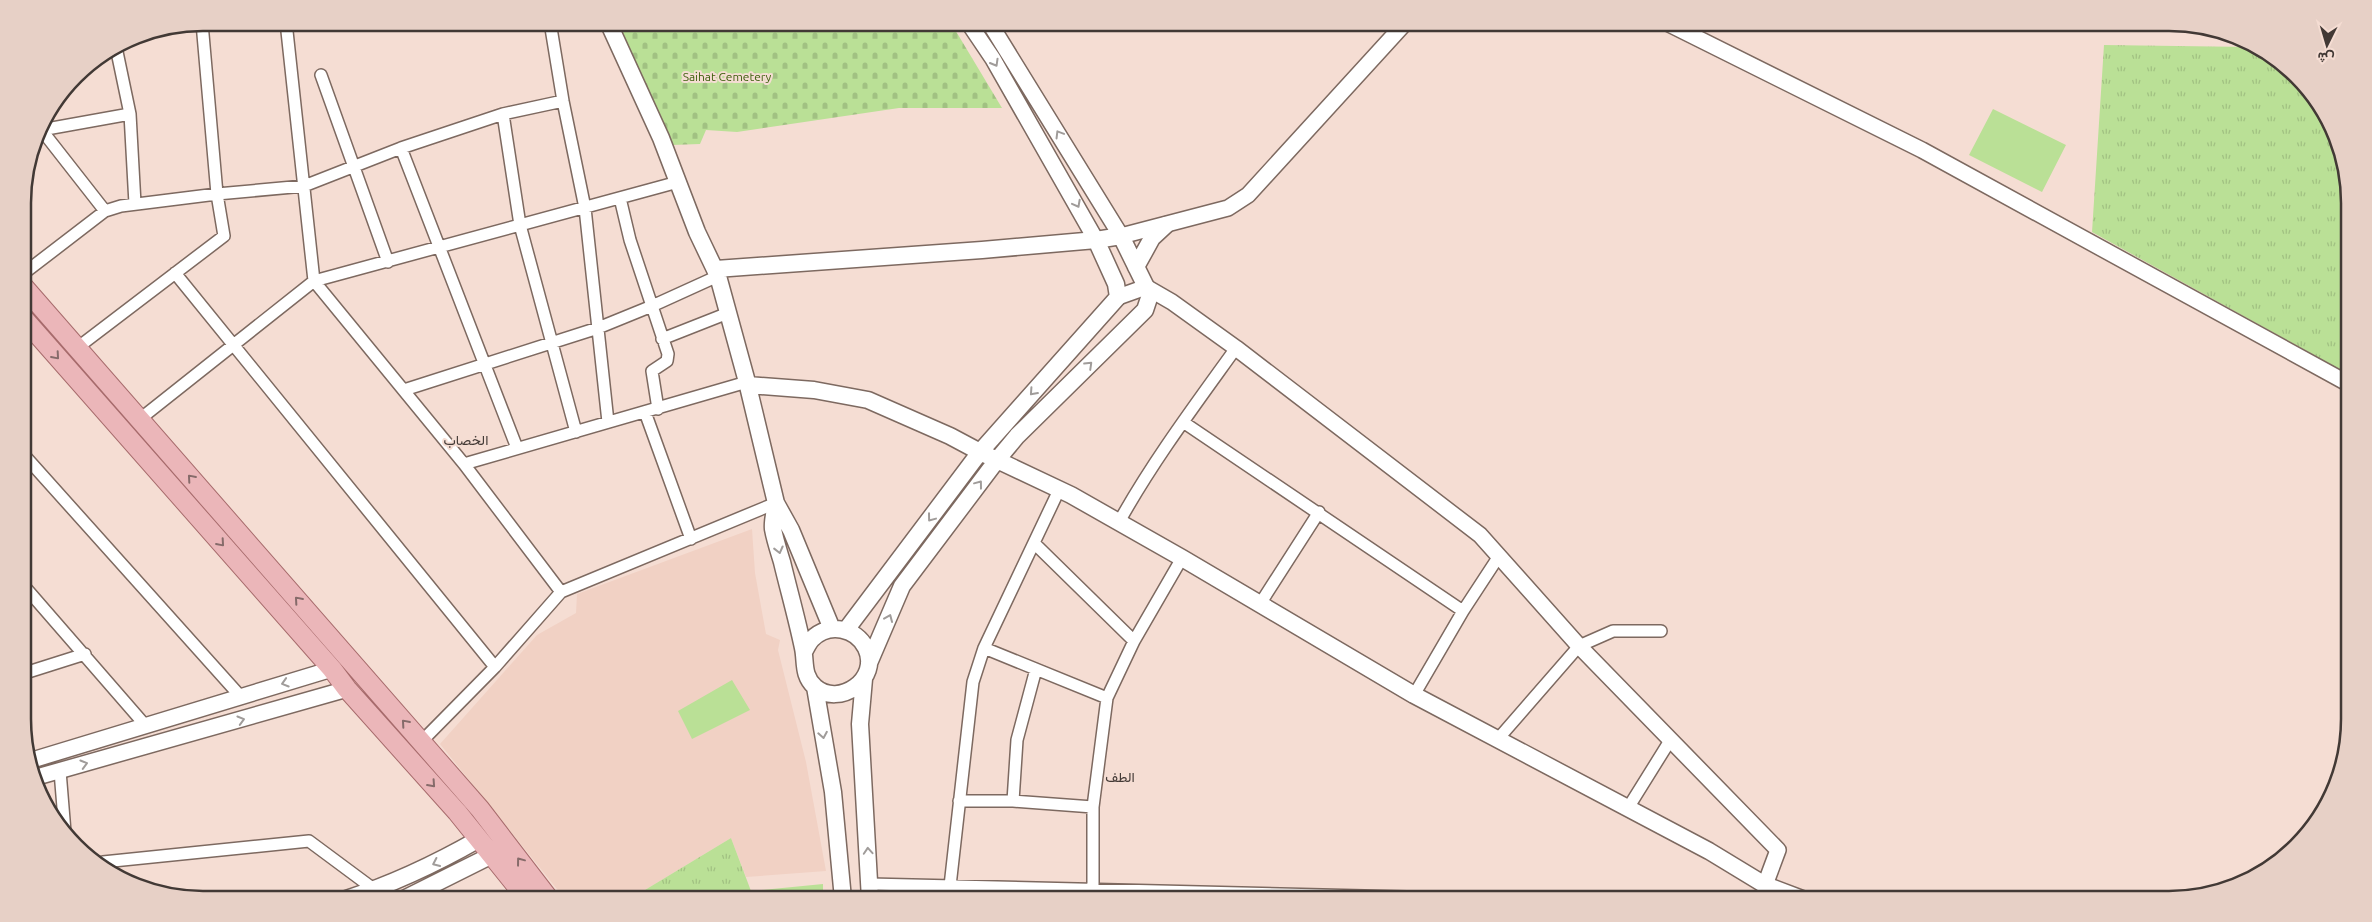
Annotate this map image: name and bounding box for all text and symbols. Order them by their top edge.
north arrow [2302,20,2352,70]
text: ش [2317,48,2335,67]
one-way arrow [988,58,998,67]
park label: Saihat Cemetery [683,70,772,83]
one-way arrow [1056,131,1065,140]
one-way arrow [1071,198,1081,207]
one-way arrow [50,350,59,359]
one-way arrow [1083,362,1092,371]
one-way arrow [1030,386,1039,395]
district label: الخصاب [444,432,488,449]
one-way arrow [188,474,197,483]
one-way arrow [973,480,982,490]
one-way arrow [928,512,937,522]
one-way arrow [215,538,224,547]
one-way arrow [773,546,784,555]
one-way arrow [294,597,303,606]
one-way arrow [882,614,893,623]
one-way arrow [281,678,290,688]
one-way arrow [236,715,244,725]
one-way arrow [401,719,410,728]
one-way arrow [818,730,828,739]
one-way arrow [80,759,89,770]
district label: الطف [1105,769,1135,785]
one-way arrow [426,778,435,787]
one-way arrow [862,846,873,854]
one-way arrow [432,856,441,867]
one-way arrow [517,858,525,867]

